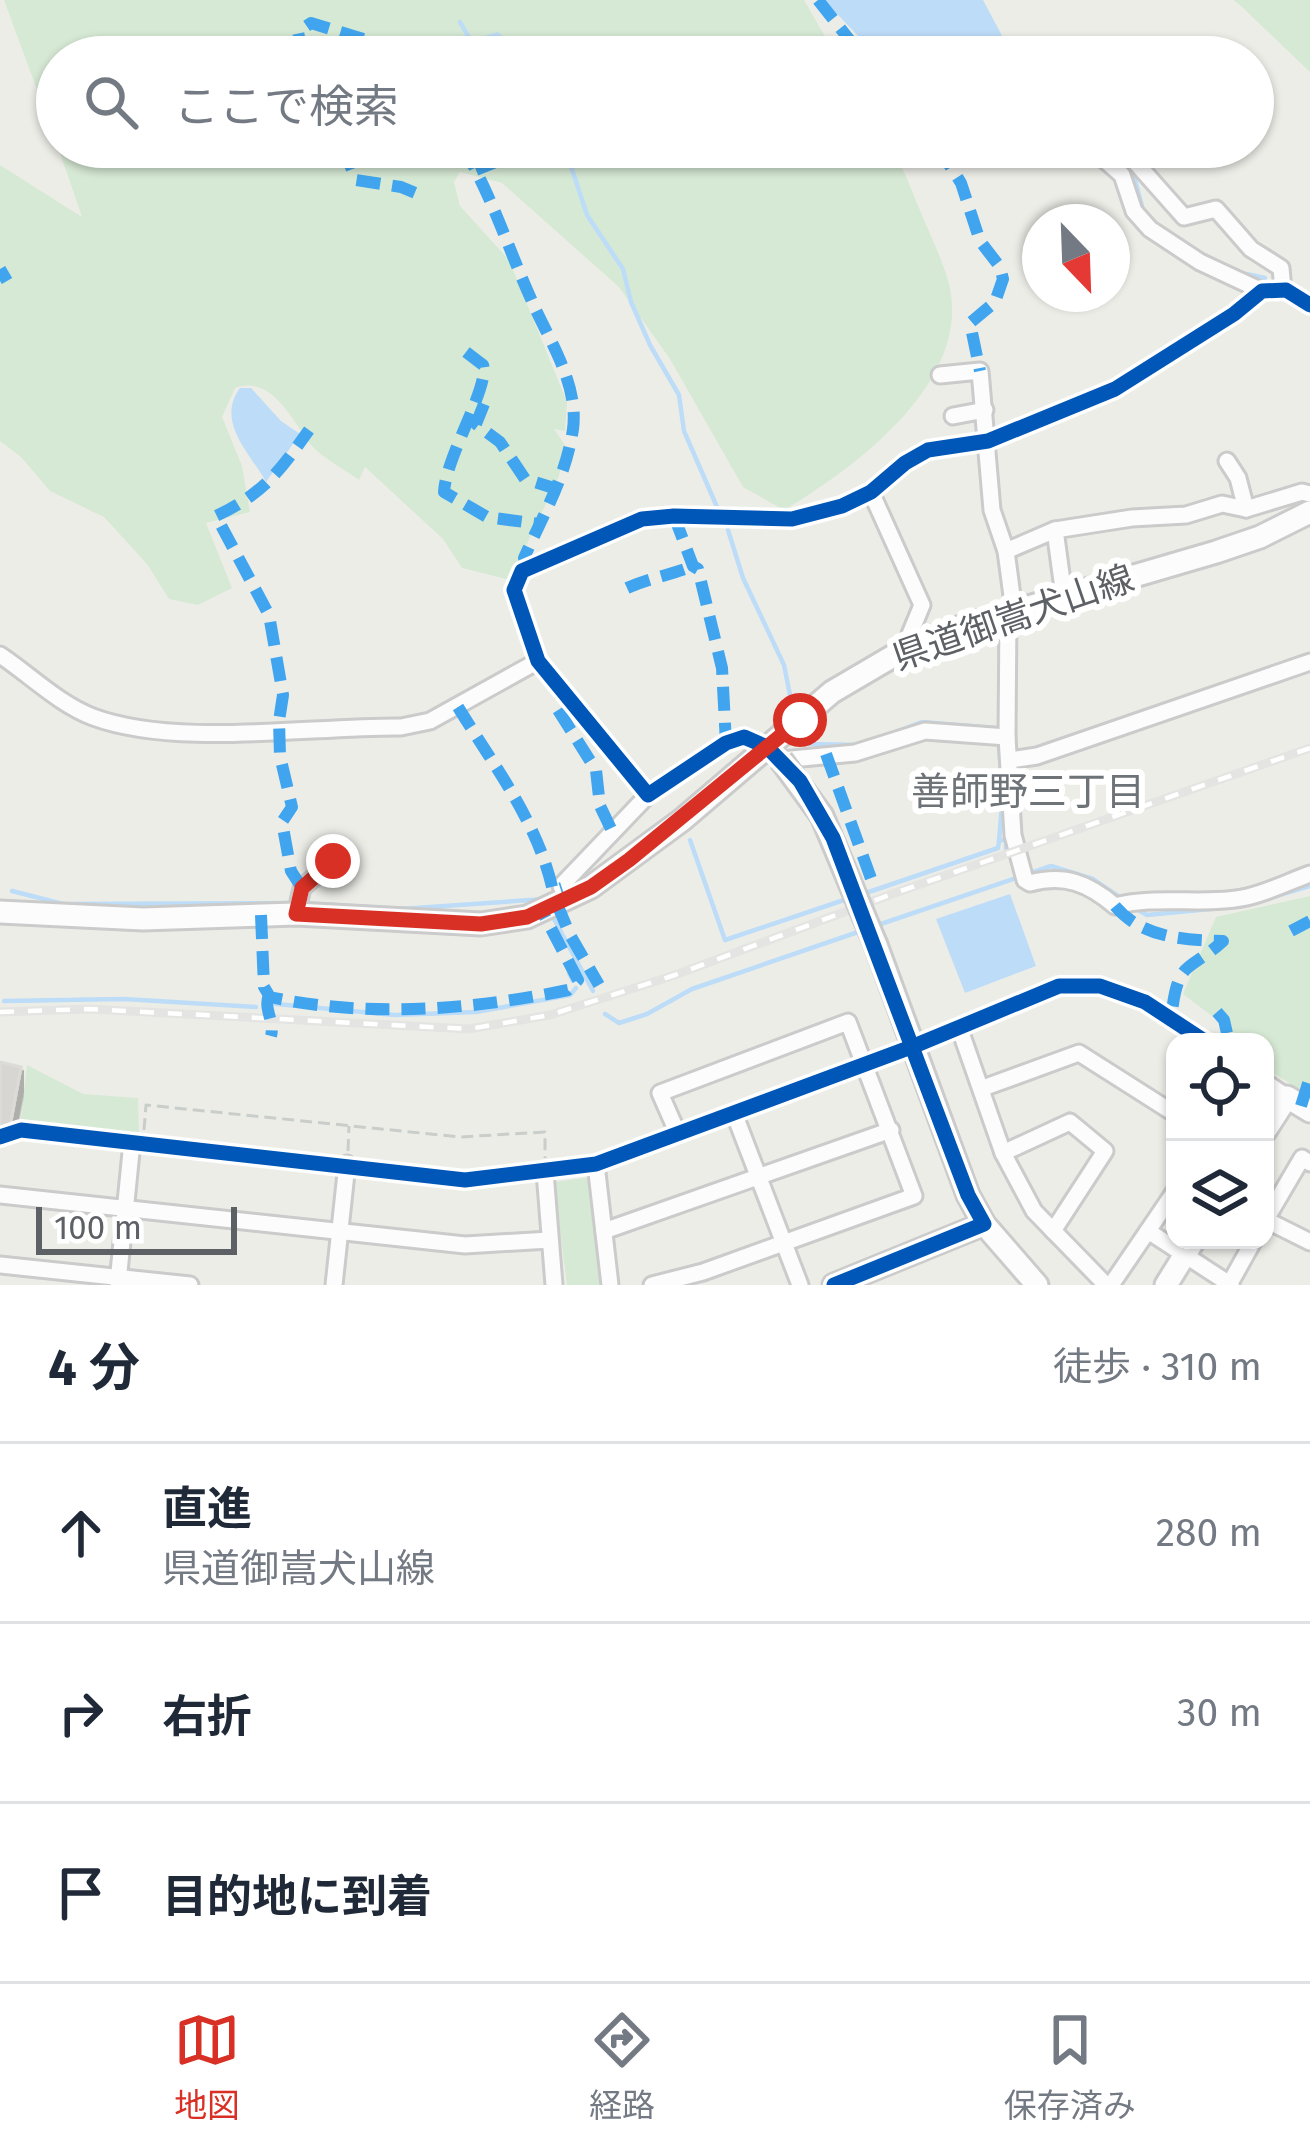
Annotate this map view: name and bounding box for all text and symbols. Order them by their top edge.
search box [36,36,1274,168]
icon: search [78,69,144,135]
text: ここで検索 [174,80,399,134]
north arrow [1022,204,1130,312]
street label: 県道御嵩犬山線 [887,556,1140,680]
route start [773,693,827,747]
district label: 善師野三丁目 [911,769,1145,815]
route end [306,834,360,888]
map controls [1166,1033,1274,1249]
button: locate [1166,1033,1274,1141]
button: layers [1166,1141,1274,1249]
scale bar [36,1201,237,1254]
text: 100 m [54,1208,142,1248]
text: 4 分 [48,1337,140,1399]
text: 徒歩 · 310 m [1053,1344,1262,1390]
text: 直進 [162,1482,252,1536]
icon: ahead [48,1500,114,1566]
text: 280 m [1156,1510,1262,1556]
text: 県道御嵩犬山線 [162,1546,435,1592]
icon: right [48,1680,114,1746]
text: 右折 [162,1690,252,1744]
text: 30 m [1177,1690,1262,1736]
icon: arrive [48,1860,114,1926]
text: 目的地に到着 [162,1870,432,1924]
tab: 地図 [174,2007,240,2127]
tab: 経路 [589,2007,655,2127]
tab: 保存済み [1004,2007,1136,2127]

